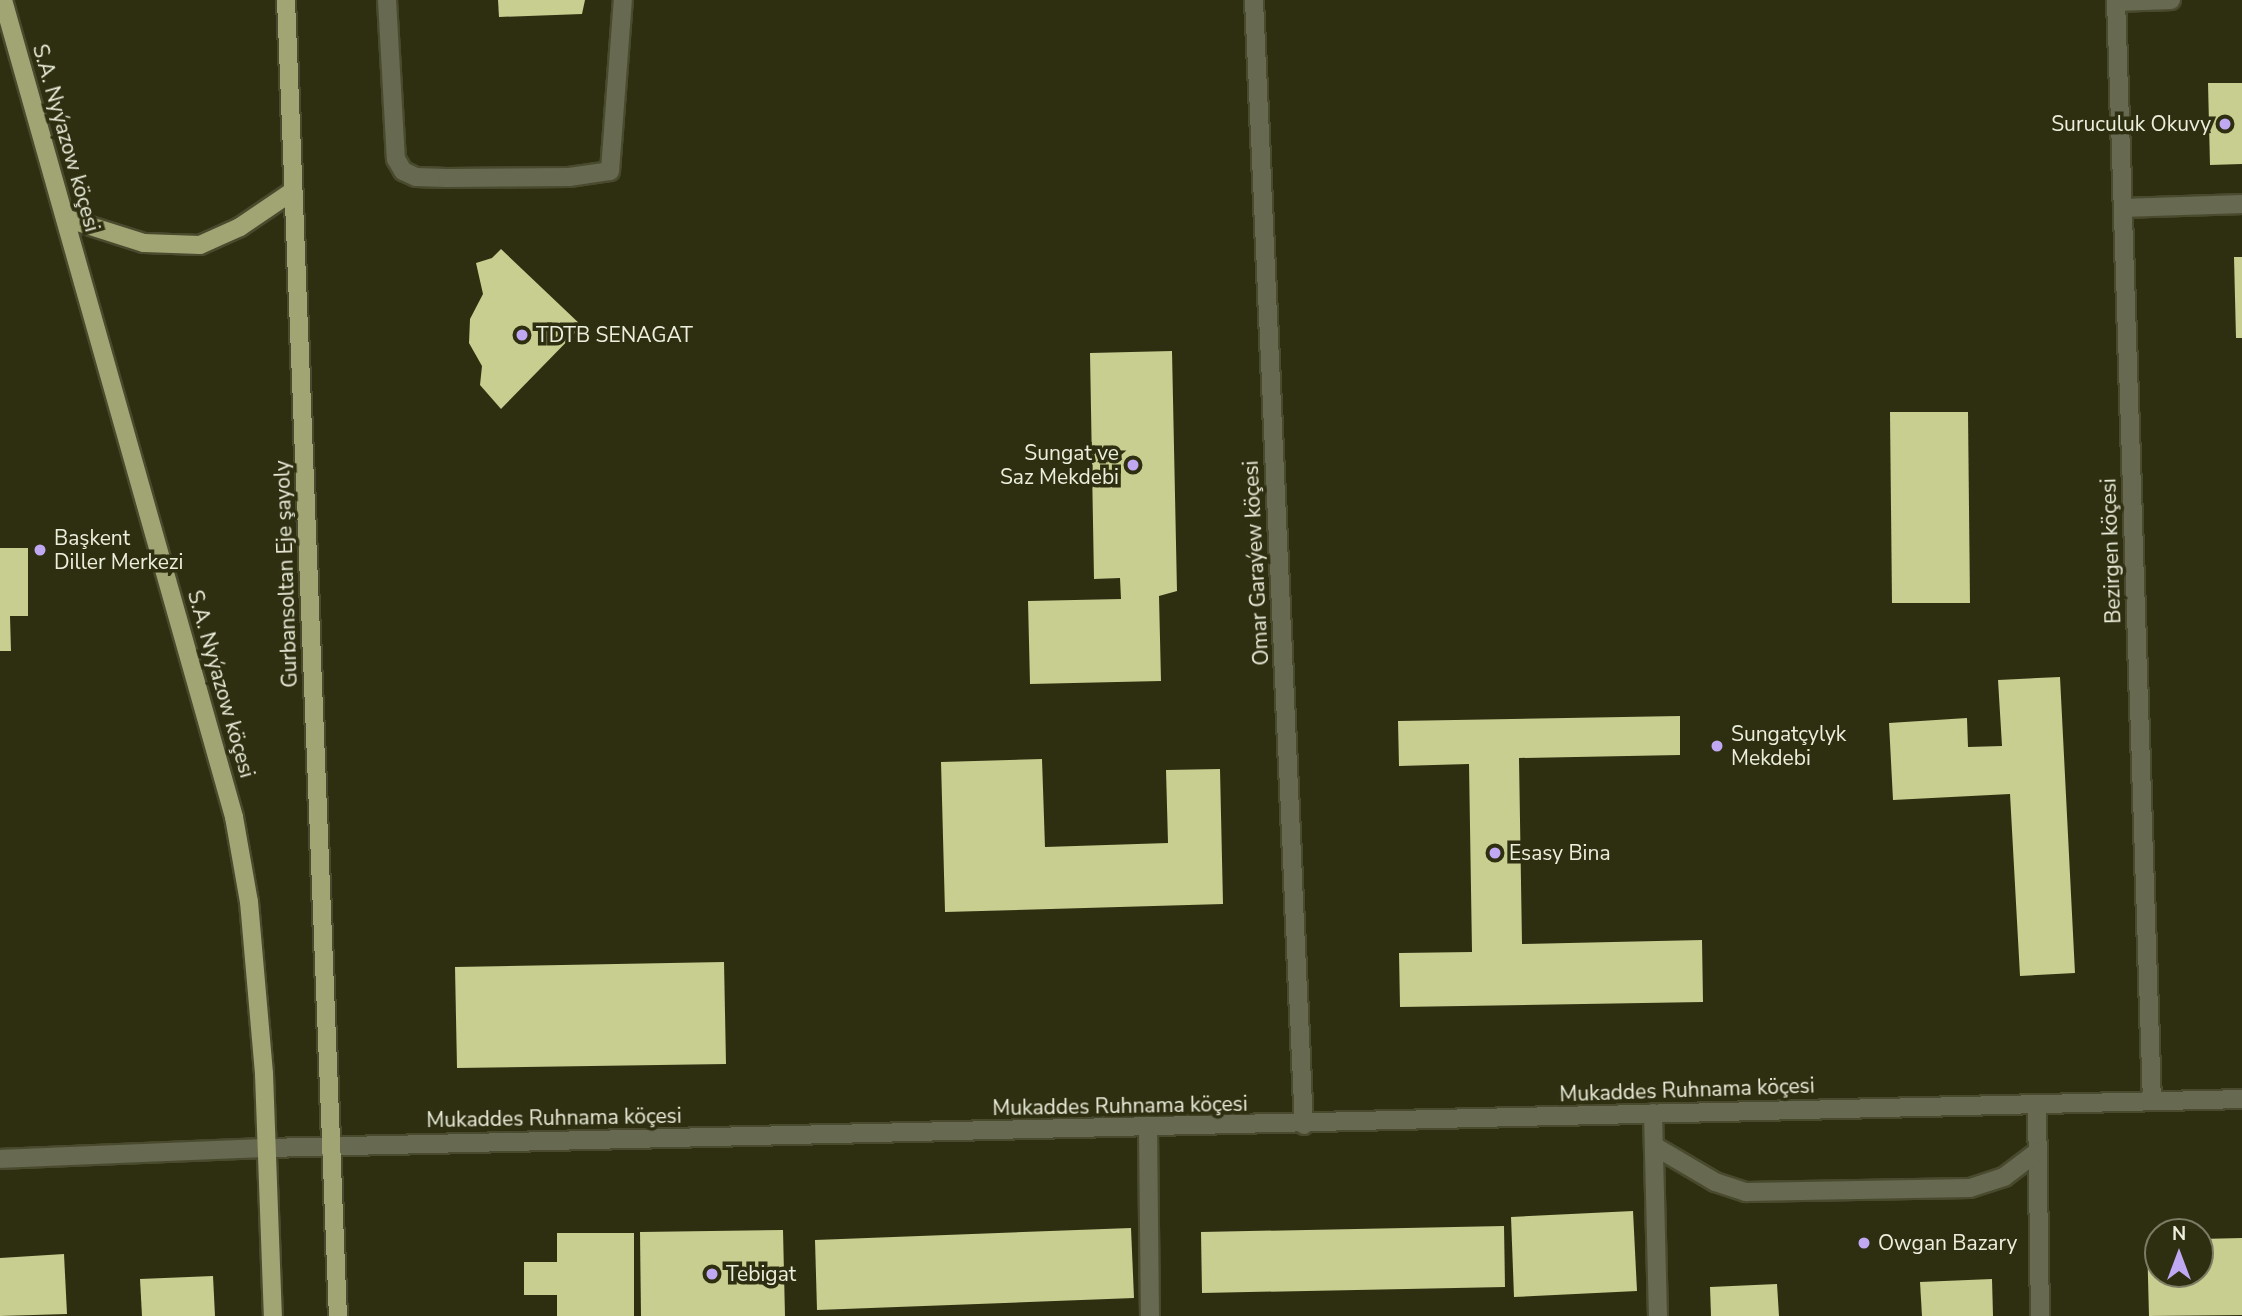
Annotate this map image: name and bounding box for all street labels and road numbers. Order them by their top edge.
street label: S.A. Nyýazow köçesi [27,41,105,235]
street label: Gurbansoltan Eje şayoly [269,460,303,688]
street label: Omar Garaýew köçesi [1238,460,1274,666]
street label: Bezirgen köçesi [2096,478,2126,624]
street label: S.A. Nyýazow köçesi [182,587,260,781]
street label: Mukaddes Ruhnama köçesi [1559,1073,1815,1107]
street label: Mukaddes Ruhnama köçesi [992,1091,1248,1121]
street label: Mukaddes Ruhnama köçesi [426,1103,682,1133]

